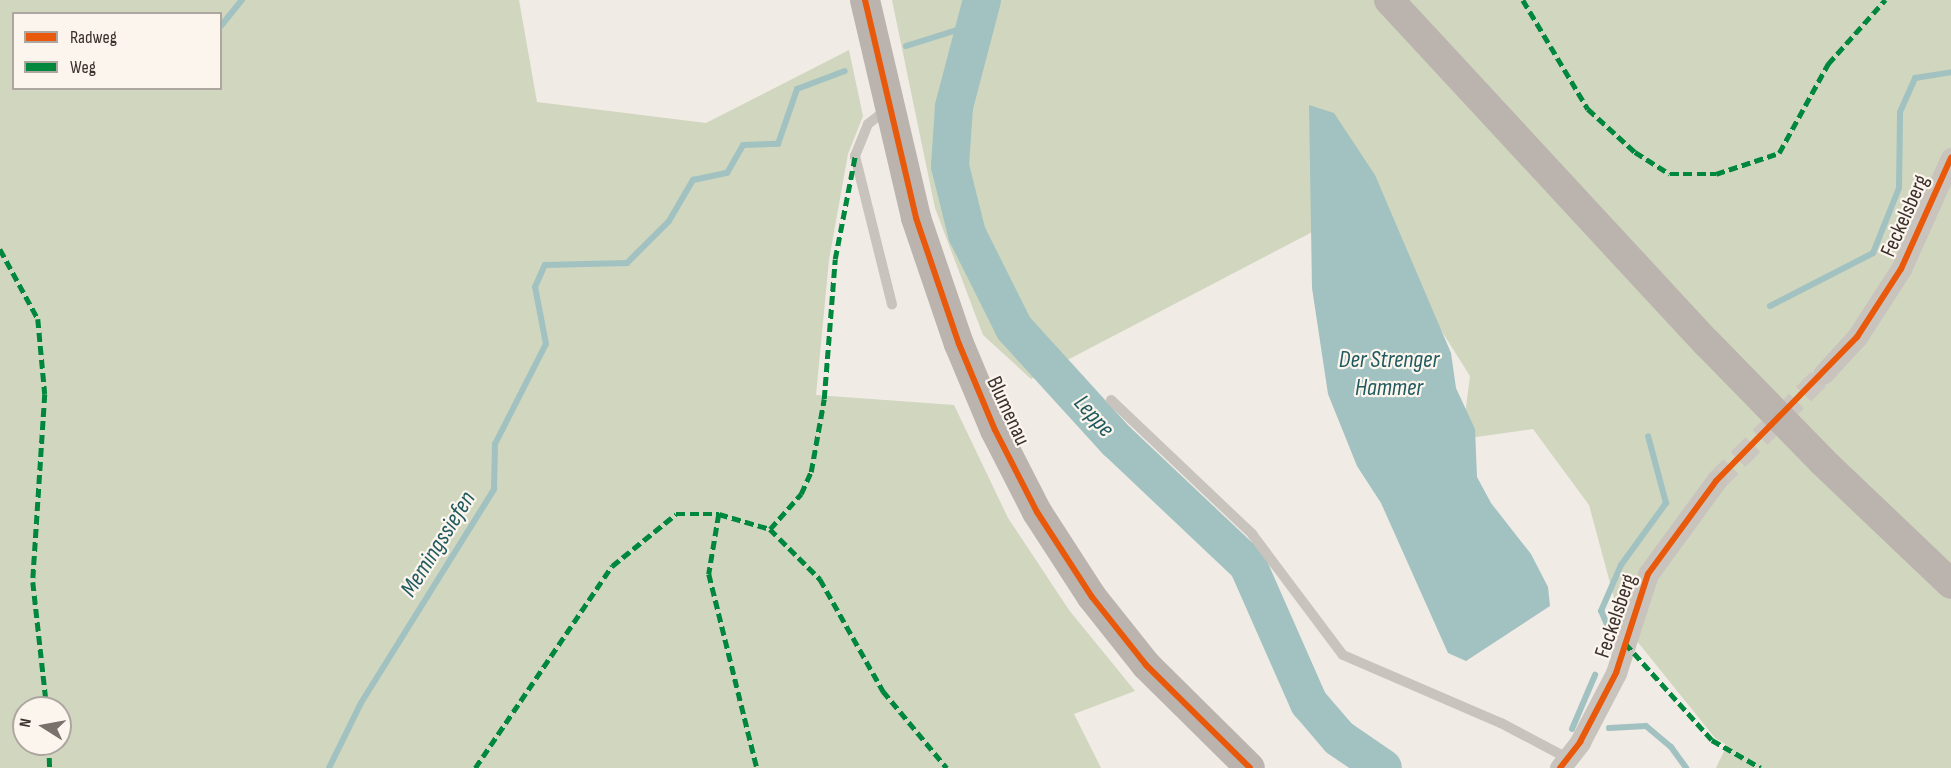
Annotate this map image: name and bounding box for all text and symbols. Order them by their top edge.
legend [12,12,222,90]
text: Radweg [70,27,117,48]
text: Weg [70,57,96,78]
street label: Feckelsberg [1875,171,1935,261]
water label: Der Strenger Hammer [1339,346,1439,402]
street label: Blumenau [981,372,1035,450]
water label: Leppe [1068,389,1120,443]
water label: Memingssiefen [394,486,482,602]
street label: Feckelsberg [1589,571,1643,661]
north arrow [12,696,72,756]
text: N [16,717,36,729]

